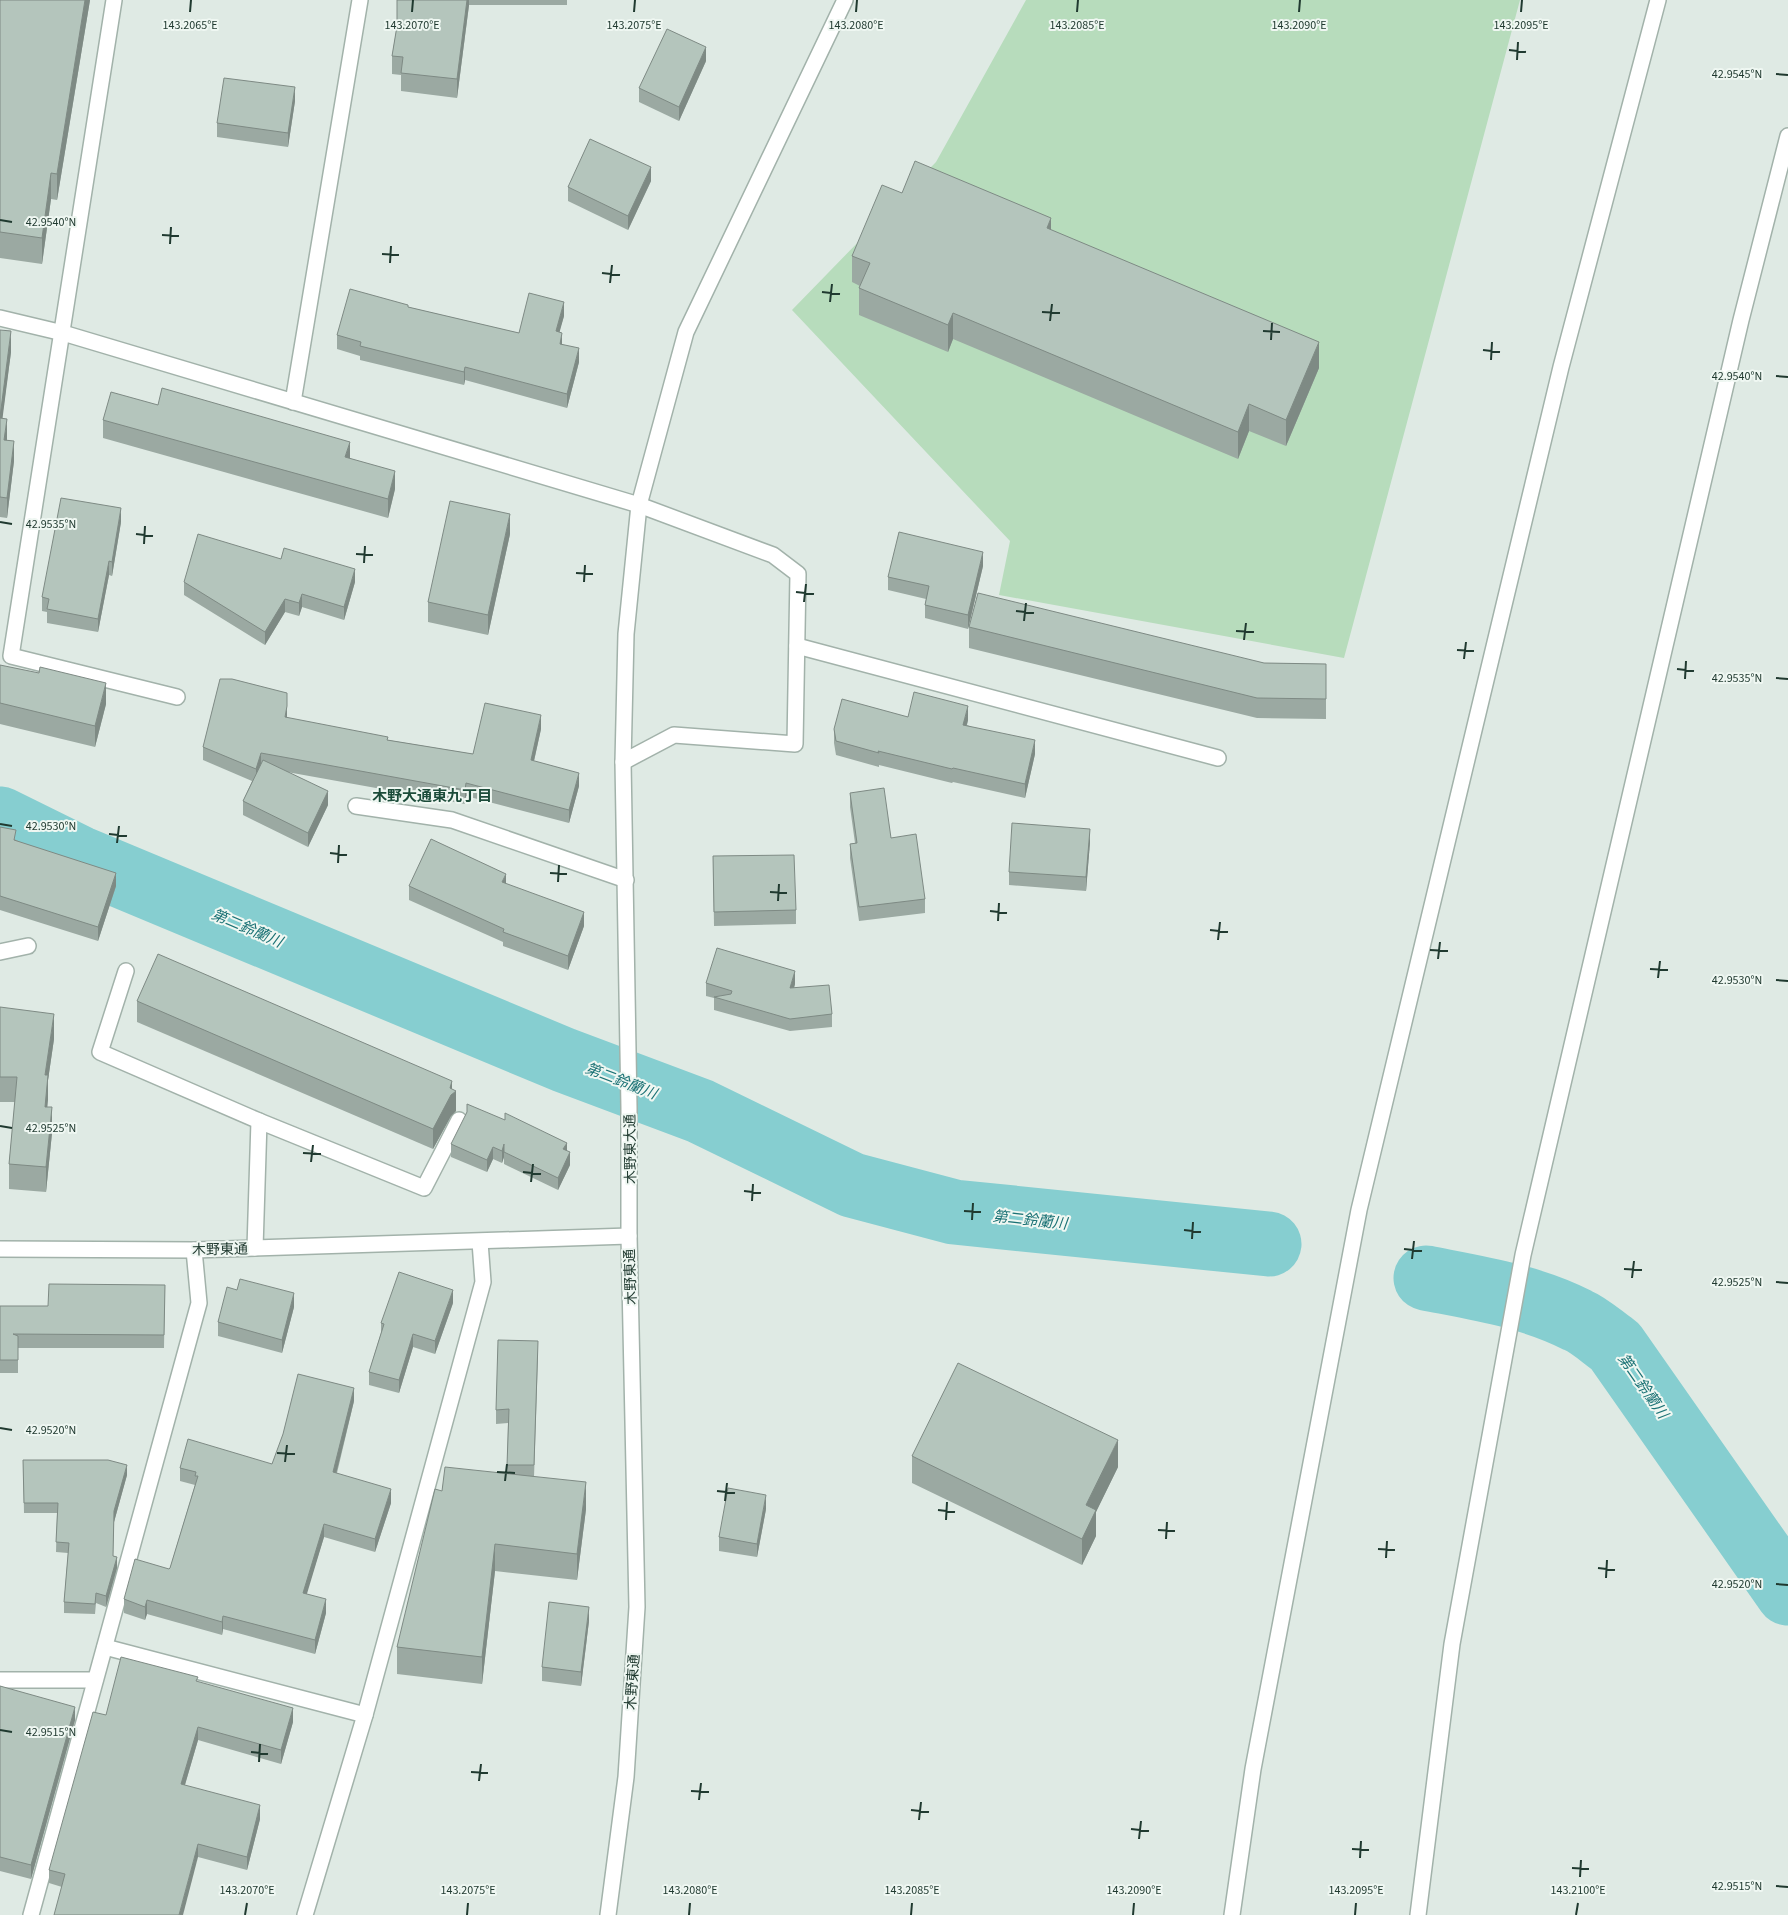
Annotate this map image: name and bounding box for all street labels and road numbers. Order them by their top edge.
street label: 木野東大通 [620,1114,642,1184]
street label: 木野東通 [192,1240,248,1260]
street label: 木野東通 [620,1249,642,1305]
street label: 木野東通 [621,1653,645,1711]

